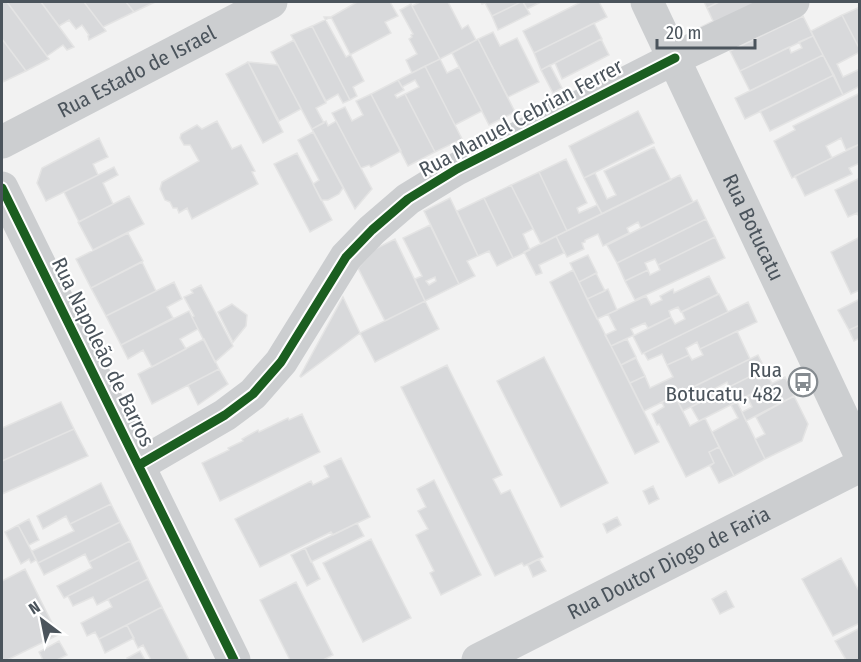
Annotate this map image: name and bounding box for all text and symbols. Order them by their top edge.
scale bar [657,12,754,50]
street label: Rua Estado de Israel [53,20,221,124]
text: 20 m [666,22,701,44]
street label: Rua Manuel Cebrian Ferrer [415,53,628,183]
street label: Rua Botucatu [717,170,789,285]
street label: Rua Napoleão de Barros [46,253,160,451]
place label: Rua Botucatu, 482 [666,357,782,407]
bus stop icon: Rua Botucatu, 482 [787,366,819,398]
street label: Rua Doutor Diogo de Faria [563,501,774,625]
north arrow [12,590,72,650]
text: N [25,597,43,618]

